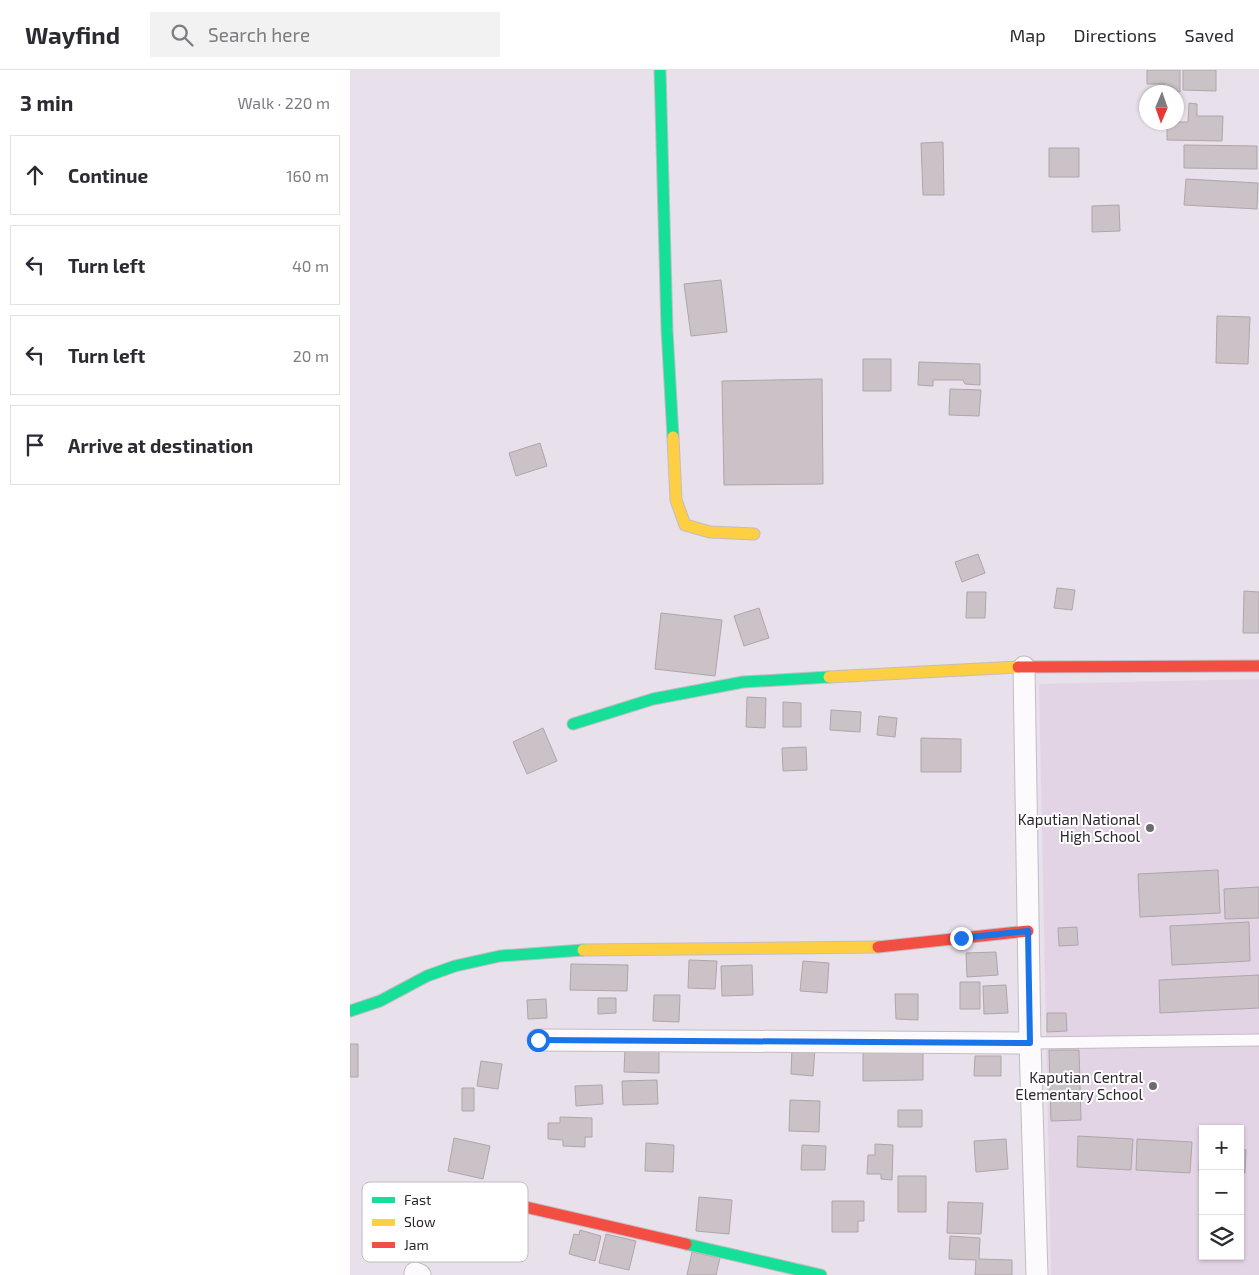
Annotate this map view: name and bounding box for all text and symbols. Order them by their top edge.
search box [150,12,500,57]
text: Wayfind [25,20,120,49]
icon: search [168,21,196,49]
text: Search here [208,23,310,46]
text: Map [1009,24,1046,46]
text: Directions [1074,24,1157,46]
text: Saved [1185,24,1234,46]
north arrow [1139,85,1184,130]
text: 3 min [20,90,73,115]
text: Walk · 220 m [237,93,330,112]
icon: ahead [21,161,49,189]
text: Continue [68,164,148,187]
text: 160 m [286,166,329,185]
icon: left [21,251,49,279]
text: Turn left [68,254,145,277]
text: 40 m [292,256,329,275]
icon: left [21,341,49,369]
text: Turn left [68,344,145,367]
text: 20 m [293,346,329,365]
icon: arrive [21,431,49,459]
text: Arrive at destination [68,434,253,457]
place label: Kaputian National High School [1018,810,1141,845]
marker: Kaputian National High School [1144,822,1156,834]
route end [950,927,973,950]
route start [527,1029,550,1052]
place label: Kaputian Central Elementary School [1015,1068,1144,1103]
marker: Kaputian Central Elementary School [1147,1080,1159,1092]
map controls [1199,1125,1244,1260]
button: + [1199,1125,1244,1170]
button: − [1199,1170,1244,1215]
legend [362,1182,528,1262]
text: Fast [404,1191,431,1208]
text: Slow [404,1213,436,1230]
button: layers [1199,1215,1244,1260]
text: Jam [404,1236,429,1253]

